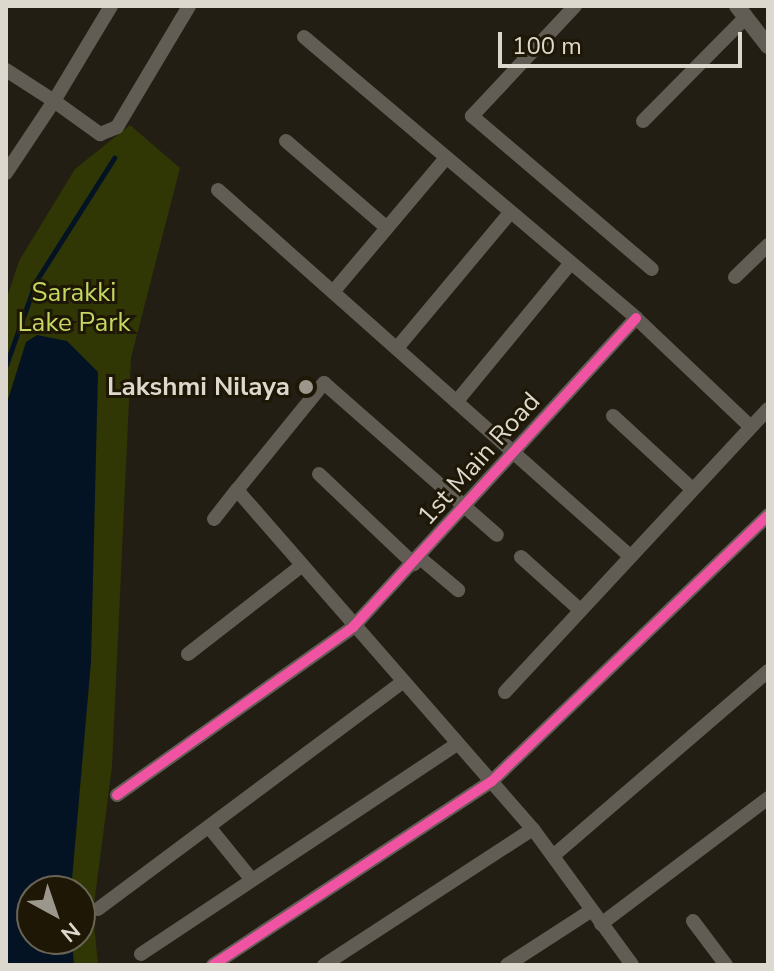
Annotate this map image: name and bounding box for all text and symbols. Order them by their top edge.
scale bar [502,16,746,66]
text: 100 m [512,30,582,62]
park label: Sarakki Lake Park [17,277,131,338]
place label: Lakshmi Nilaya [107,371,290,403]
marker: Lakshmi Nilaya [297,378,315,396]
street label: 1st Main Road [411,386,547,532]
north arrow [16,875,96,955]
text: N [54,915,86,949]

